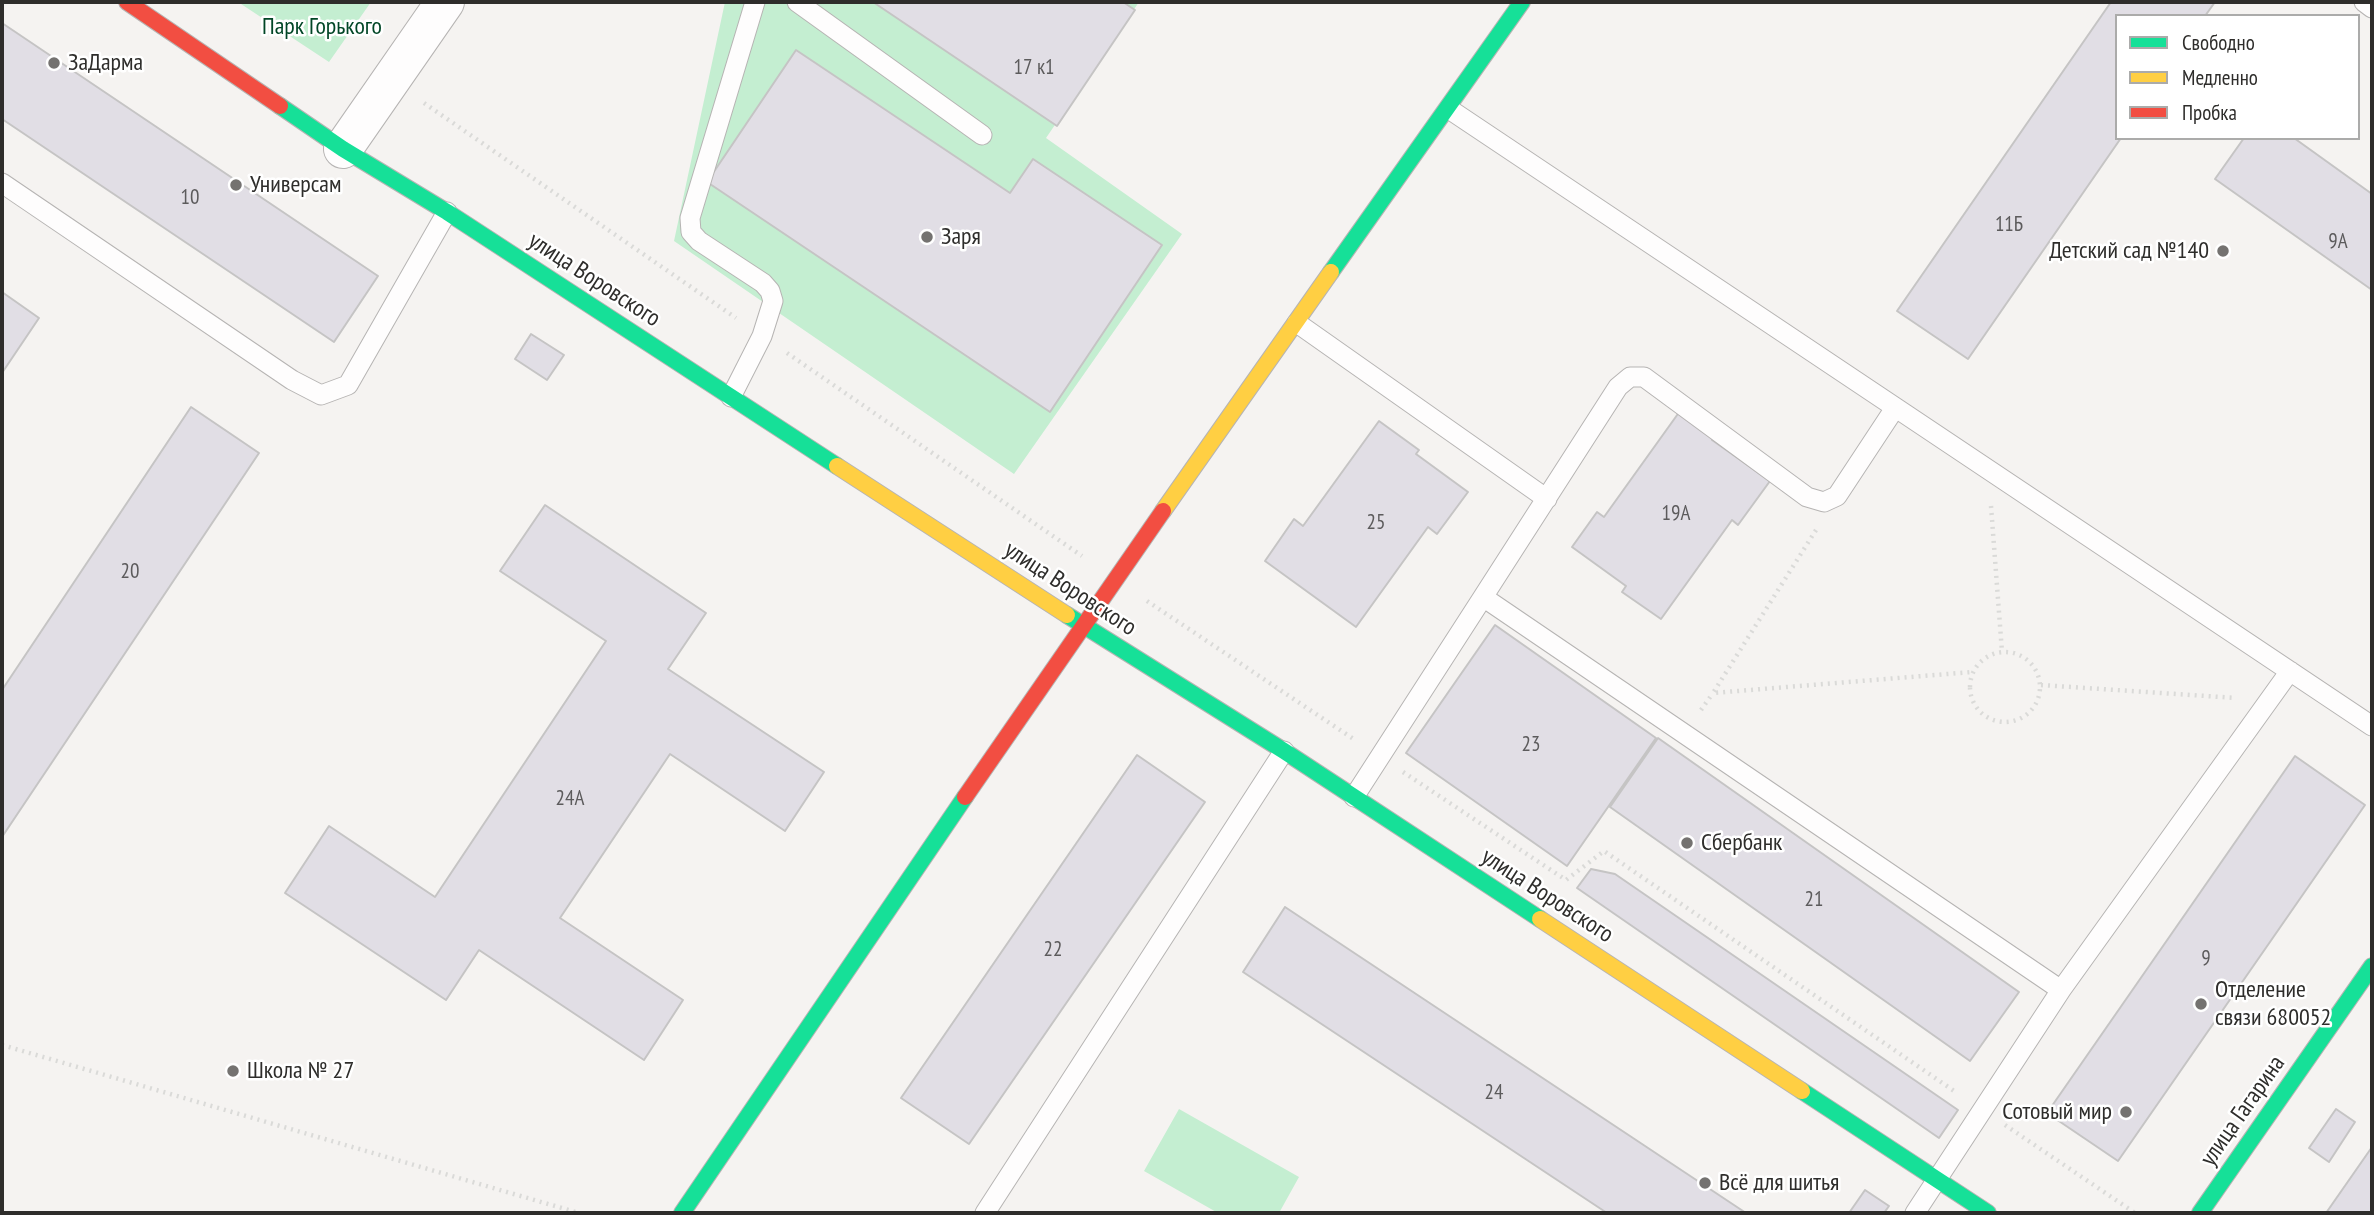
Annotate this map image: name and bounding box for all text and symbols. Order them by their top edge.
park label: Парк Горького [262,13,382,41]
legend [2115,14,2360,140]
text: Свободно [2182,29,2255,56]
place label: ЗаДарма [68,49,143,77]
marker: ЗаДарма [46,55,62,71]
house number: 17 к1 [1014,55,1054,81]
text: Медленно [2182,64,2258,91]
text: Пробка [2182,99,2237,126]
place label: Универсам [250,171,341,199]
marker: Универсам [228,177,244,193]
house number: 10 [181,185,199,211]
house number: 11Б [1995,212,2023,238]
place label: Заря [941,223,981,251]
street label: улица Воровского [523,227,665,333]
marker: Заря [919,229,935,245]
house number: 9А [2328,229,2348,255]
place label: Детский сад №140 [2049,237,2209,265]
marker: Детский сад №140 [2215,243,2231,259]
house number: 19А [1662,501,1690,527]
house number: 25 [1367,510,1385,536]
street label: улица Воровского [999,536,1141,642]
house number: 20 [121,559,139,585]
house number: 23 [1522,732,1540,758]
house number: 24А [556,786,584,812]
place label: Сбербанк [1701,829,1782,857]
marker: Сбербанк [1679,835,1695,851]
street label: улица Воровского [1476,843,1618,949]
house number: 21 [1805,887,1823,913]
house number: 22 [1044,937,1062,963]
house number: 9 [2201,946,2211,972]
place label: Отделение связи 680052 [2215,976,2331,1032]
marker: Отделение связи 680052 [2193,996,2209,1012]
street label: улица Гагарина [2194,1050,2292,1172]
place label: Школа № 27 [247,1057,354,1085]
marker: Школа № 27 [225,1063,241,1079]
house number: 24 [1485,1080,1503,1106]
place label: Сотовый мир [2002,1098,2112,1126]
marker: Сотовый мир [2118,1104,2134,1120]
place label: Всё для шитья [1719,1169,1839,1197]
marker: Всё для шитья [1697,1175,1713,1191]

